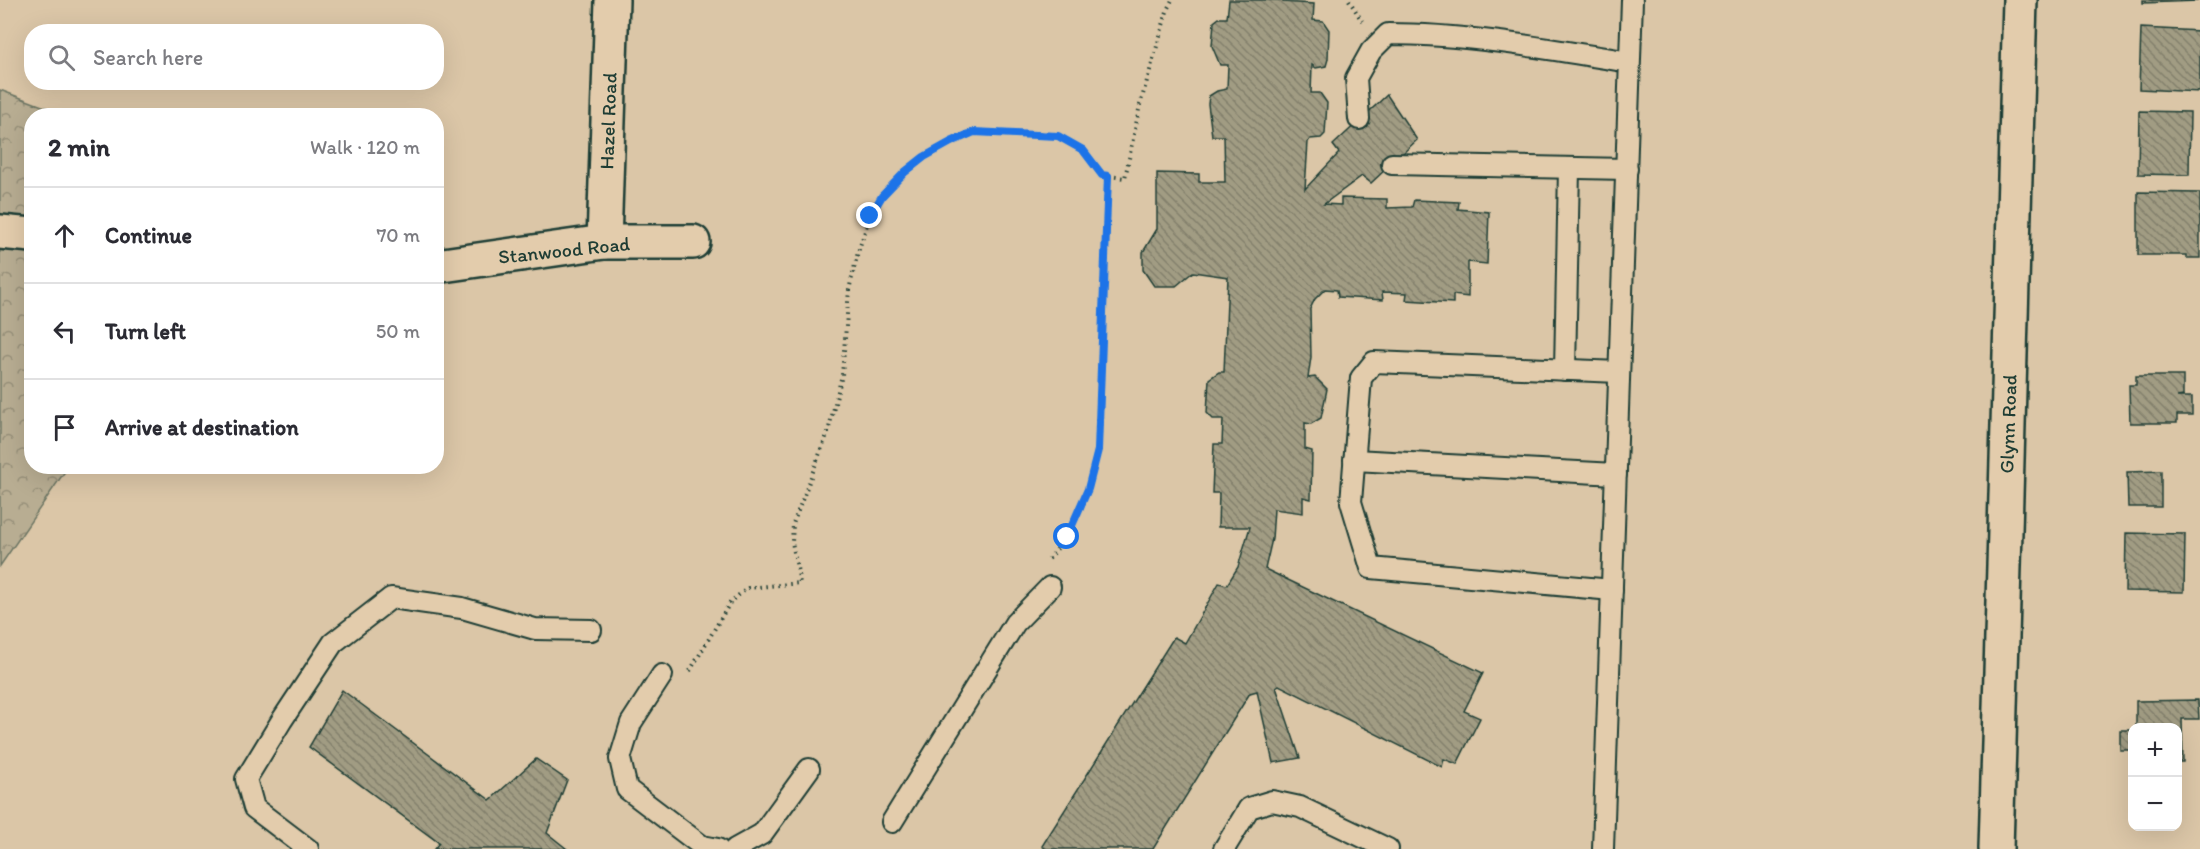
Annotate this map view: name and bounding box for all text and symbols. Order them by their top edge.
search box [24,24,444,90]
icon: search [45,41,78,74]
text: Search here [93,44,203,71]
street label: Hazel Road [594,72,622,170]
text: 2 min [48,131,110,163]
text: Walk · 120 m [310,135,420,159]
route end [856,202,882,228]
icon: ahead [48,219,81,252]
text: Continue [105,222,192,249]
text: 70 m [376,223,420,247]
street label: Stanwood Road [497,231,631,269]
icon: left [48,315,81,348]
text: Turn left [105,318,186,345]
text: 50 m [376,319,420,343]
street label: Glynn Road [1994,374,2022,474]
icon: arrive [48,411,81,444]
text: Arrive at destination [105,414,299,441]
route start [1053,523,1079,549]
map controls [2128,723,2182,831]
button: + [2128,723,2182,777]
button: − [2128,777,2182,831]

